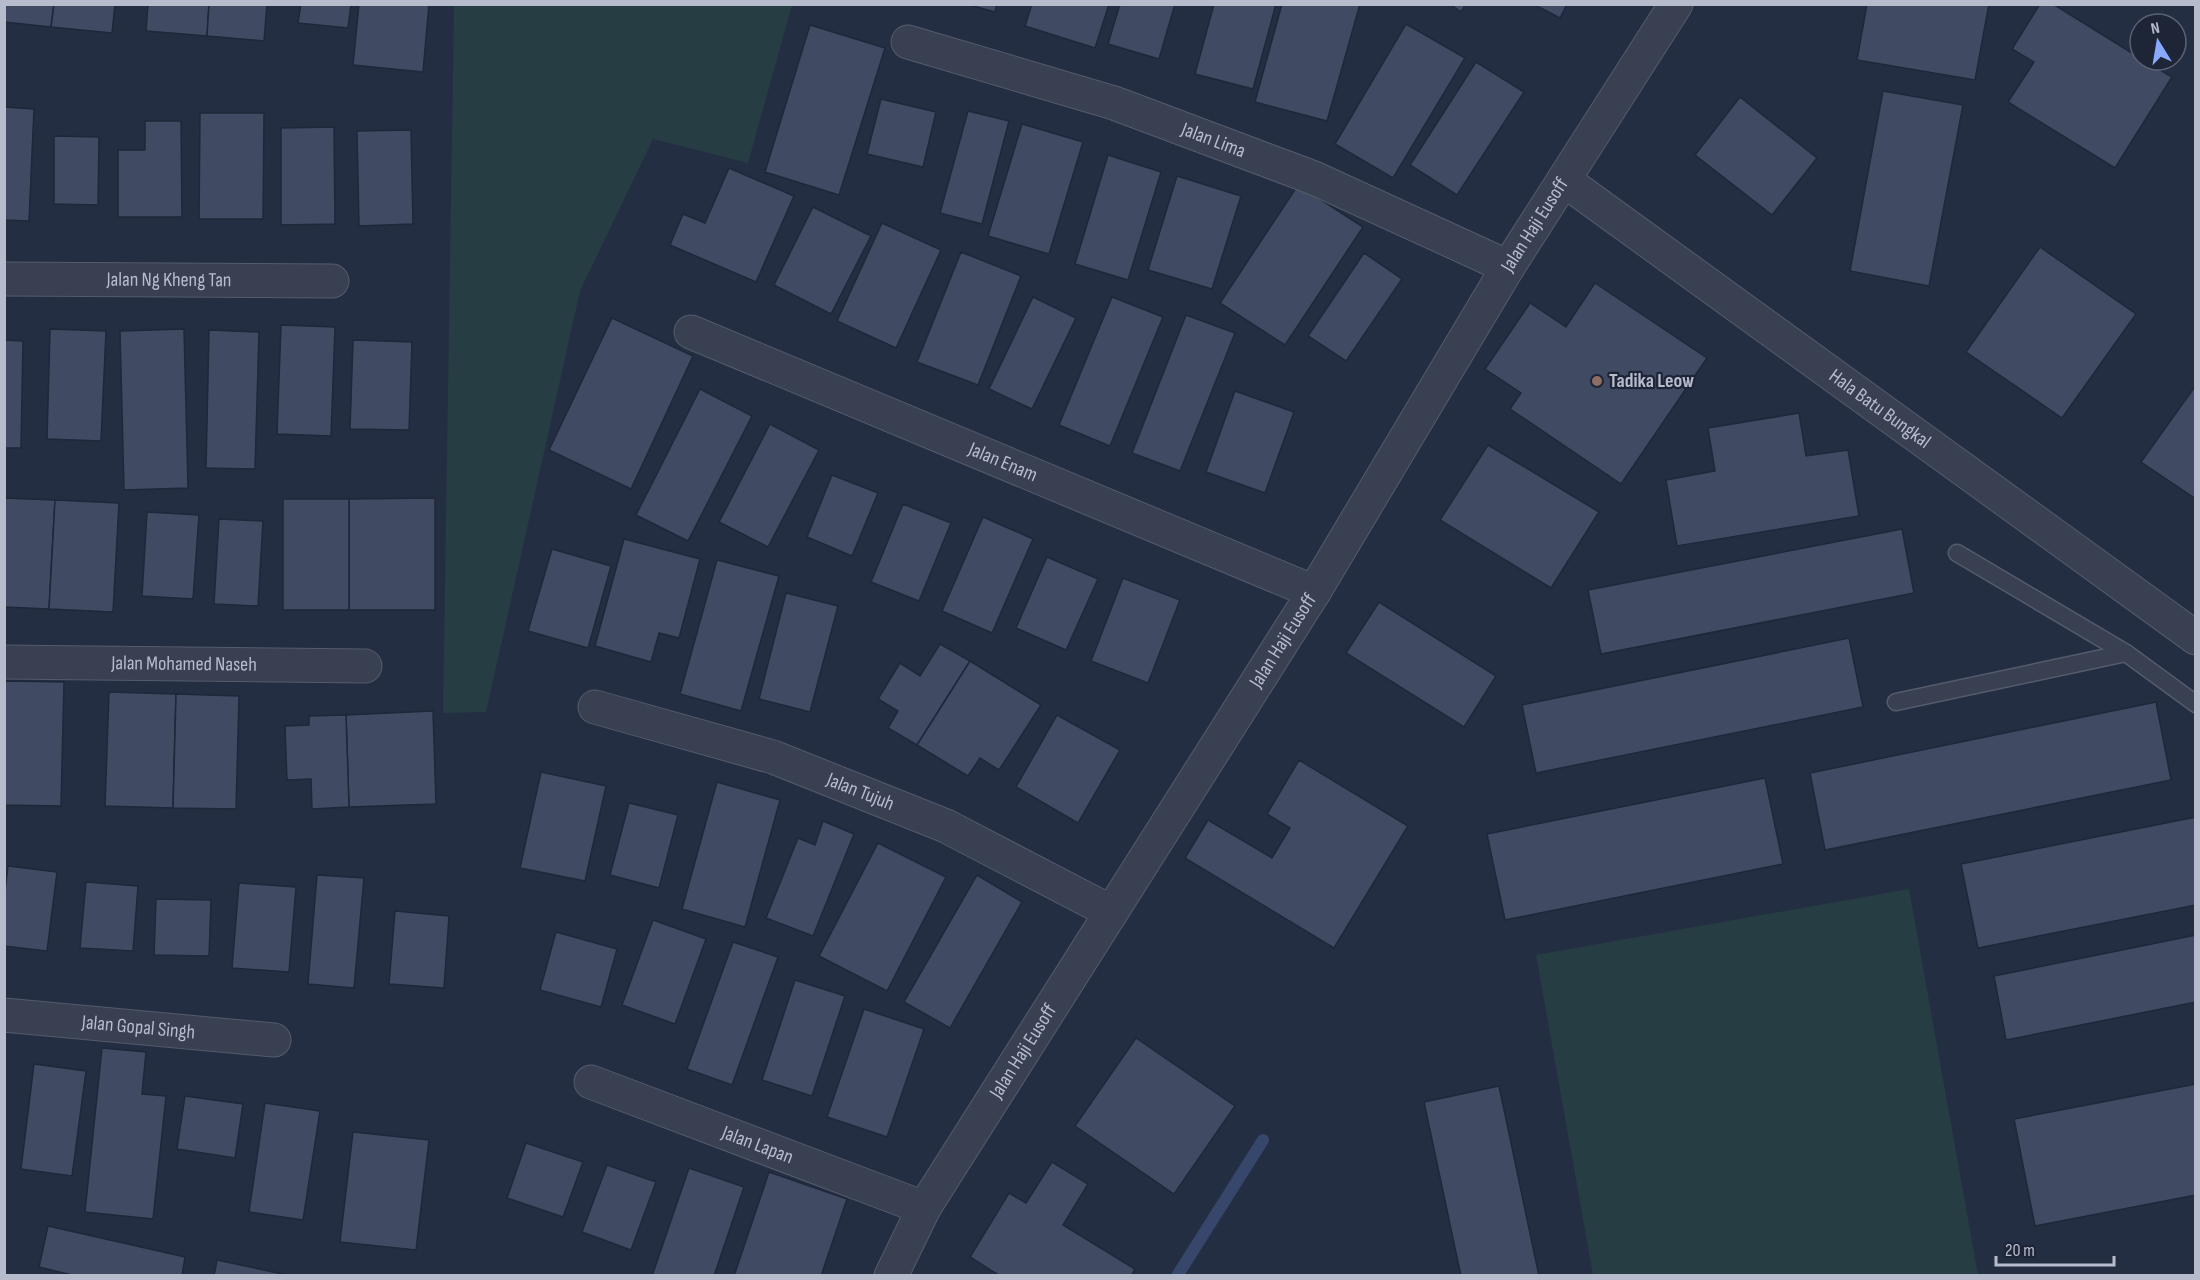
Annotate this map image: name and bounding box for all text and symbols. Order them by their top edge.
north arrow [2128,12,2188,72]
text: N [2149,19,2161,39]
street label: Jalan Lima [1177,117,1249,163]
street label: Jalan Haji Eusoff [1495,173,1574,277]
street label: Jalan Ng Kheng Tan [105,268,232,292]
street label: Hala Batu Bungkal [1824,364,1935,454]
place label: Tadika Leow [1609,369,1694,393]
marker: Tadika Leow [1590,374,1604,388]
street label: Jalan Enam [964,437,1041,487]
street label: Jalan Haji Eusoff [1244,589,1322,693]
street label: Jalan Mohamed Naseh [110,651,257,677]
street label: Jalan Tujuh [822,767,898,816]
street label: Jalan Haji Eusoff [984,999,1062,1104]
street label: Jalan Gopal Singh [80,1010,196,1045]
street label: Jalan Lapan [717,1120,797,1169]
scale bar [1996,1229,2114,1267]
text: 20 m [2005,1240,2035,1261]

